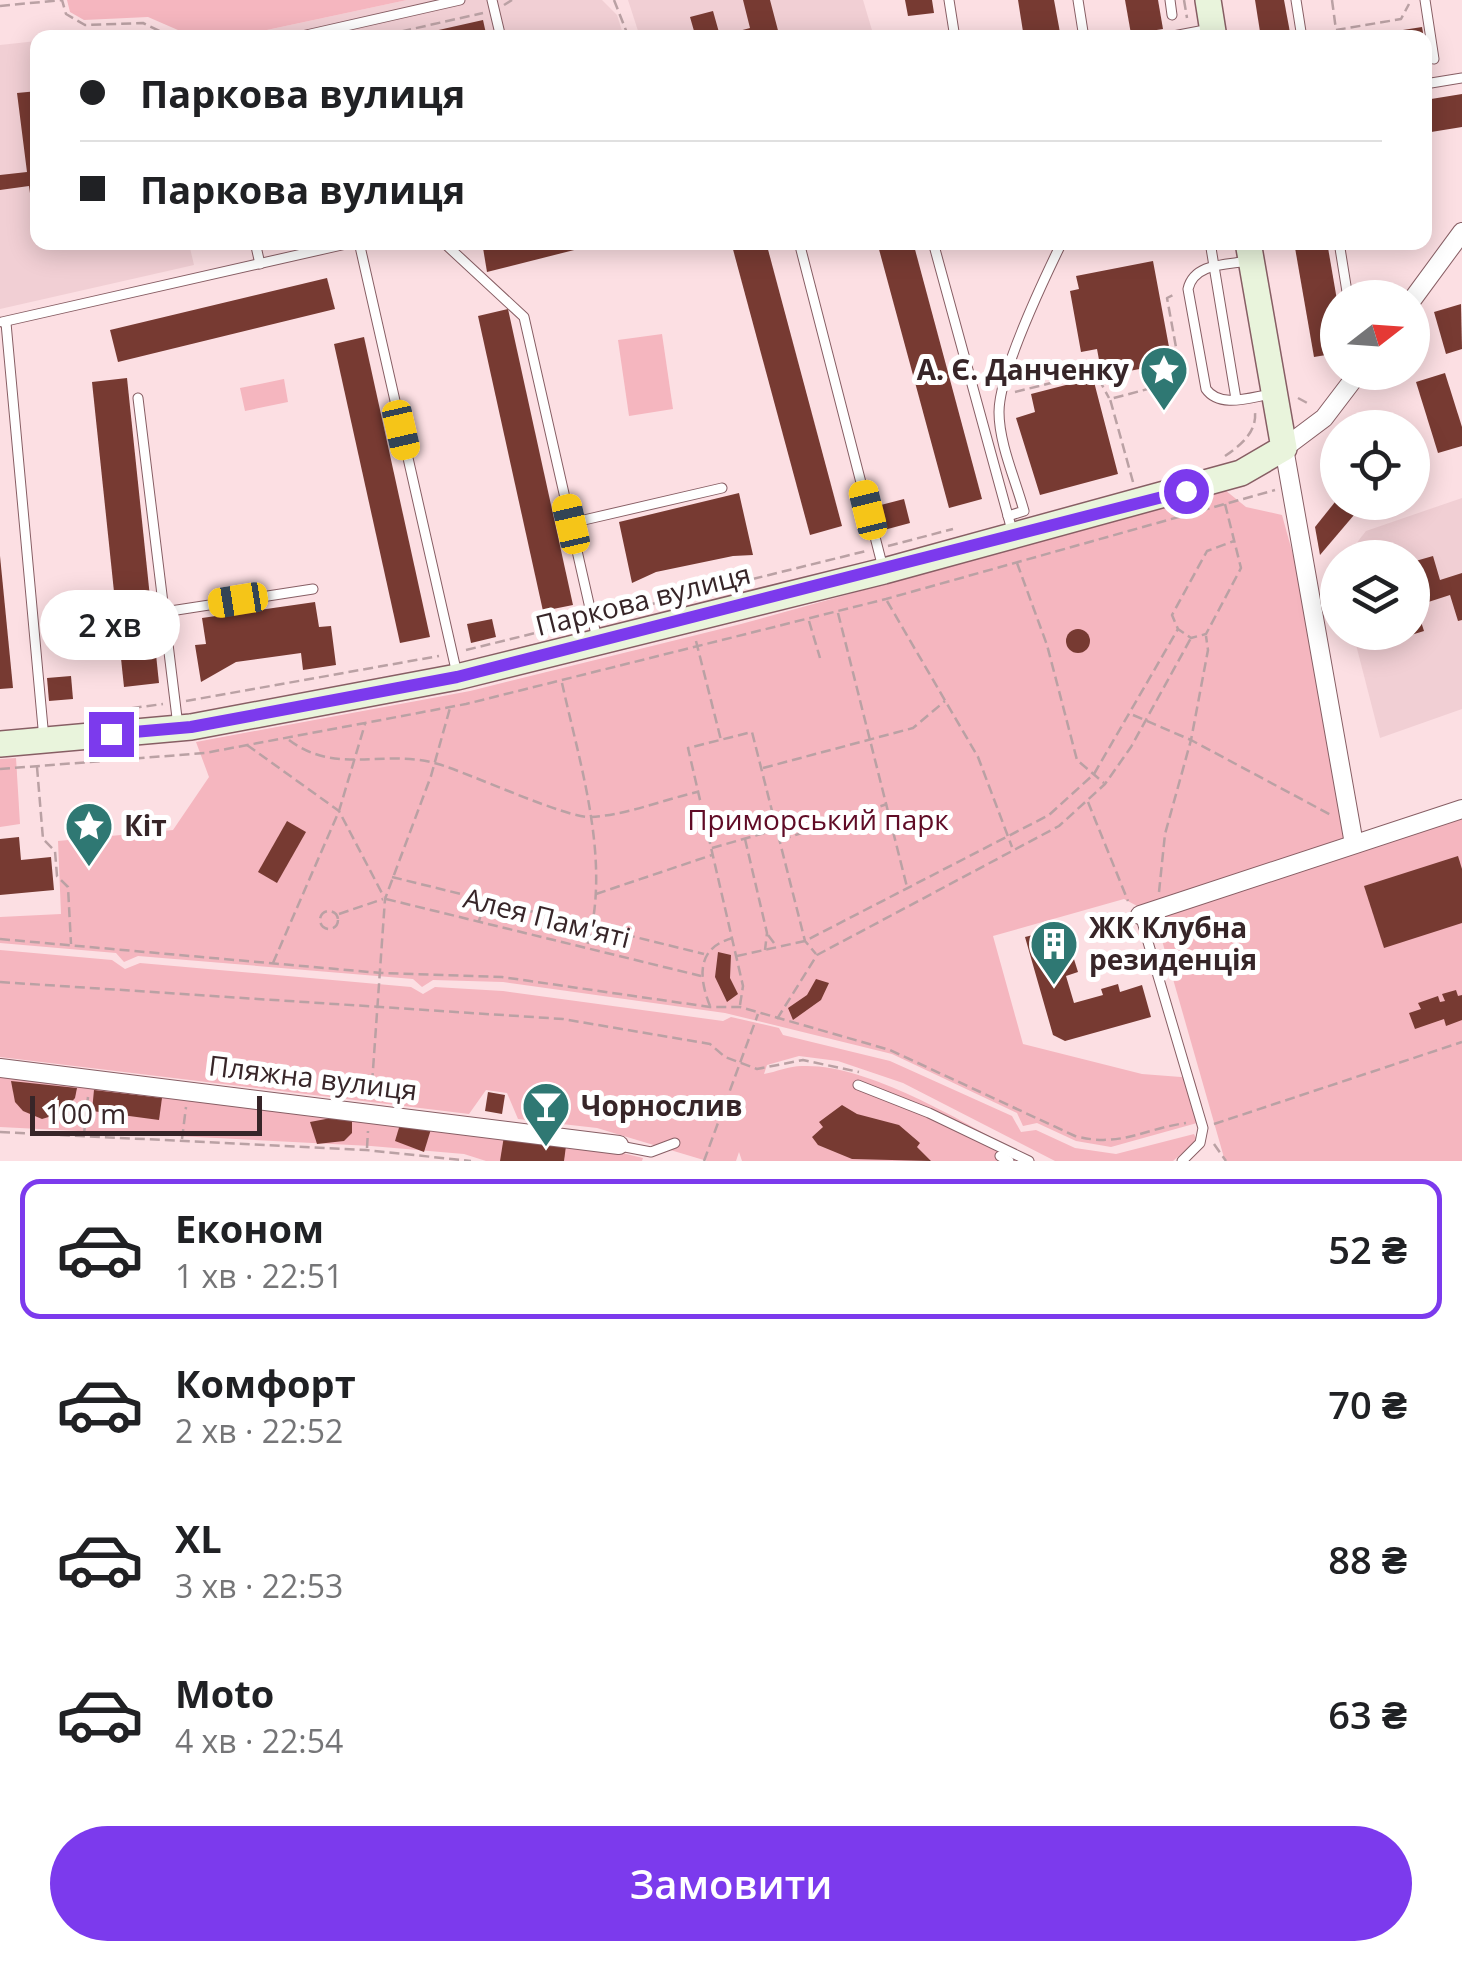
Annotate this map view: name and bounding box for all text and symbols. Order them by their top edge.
text: Паркова вулиця [140,67,465,119]
text: Паркова вулиця [140,163,465,215]
north arrow [1320,280,1430,390]
map controls [1320,280,1430,650]
place icon: А. Є. Данченку [1138,344,1190,412]
place label: А. Є. Данченку [917,350,1129,388]
car [380,397,422,463]
button: locate [1320,410,1430,520]
route start [1164,469,1209,514]
car [846,477,890,543]
car [550,491,592,557]
button: layers [1320,540,1430,650]
street label: Паркова вулиця [531,554,754,644]
car [206,580,270,620]
callout: 2 хв [41,589,181,659]
text: 2 хв [78,603,142,646]
route end [89,712,134,757]
place icon: Кіт [63,800,115,868]
park label: Приморський парк [687,800,949,838]
place label: Кіт [124,806,167,844]
street label: Алея Пам'яті [460,878,635,956]
place label: ЖК Клубна резиденція [1089,908,1257,978]
building icon: ЖК Клубна резиденція [1028,918,1080,986]
street label: Пляжна вулиця [207,1045,420,1109]
bar icon: Чорнослив [520,1080,572,1148]
place label: Чорнослив [581,1086,743,1124]
scale bar [30,1091,262,1136]
text: 100 m [45,1094,126,1132]
text: Економ [175,1202,324,1254]
icon: car [55,1204,145,1294]
text: 52 ₴ [1328,1223,1407,1275]
text: 1 хв · 22:51 [175,1254,343,1297]
text: Комфорт [175,1357,356,1409]
icon: car [55,1359,145,1449]
text: 70 ₴ [1328,1378,1407,1430]
text: 2 хв · 22:52 [175,1409,343,1452]
text: XL [175,1512,222,1564]
icon: car [55,1514,145,1604]
text: 88 ₴ [1328,1533,1407,1585]
text: 3 хв · 22:53 [175,1564,343,1607]
text: Moto [175,1667,274,1719]
icon: car [55,1669,145,1759]
text: 63 ₴ [1328,1688,1407,1740]
text: 4 хв · 22:54 [175,1719,343,1762]
button: Замовити [50,1826,1412,1941]

